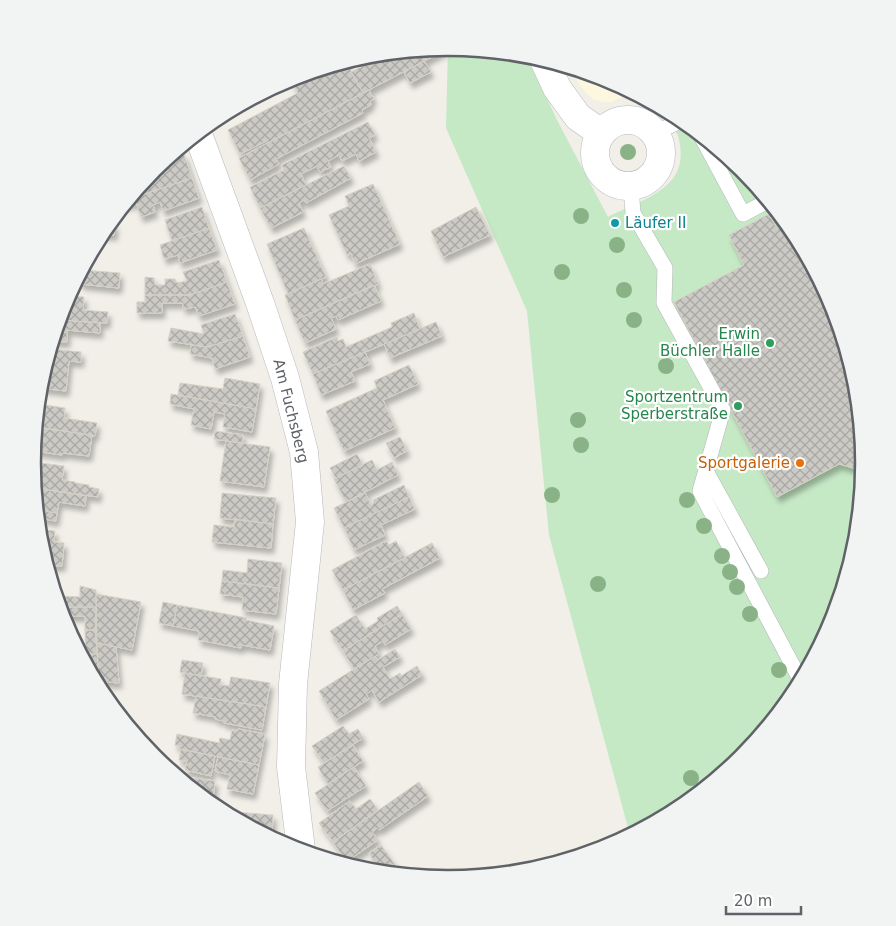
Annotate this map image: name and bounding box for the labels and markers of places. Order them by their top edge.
place label: Läufer II [625,214,686,232]
marker: Läufer II [609,217,621,229]
place label: Erwin Büchler Halle [660,325,760,360]
marker: Erwin Büchler Halle [764,337,776,349]
place label: Sportzentrum Sperberstraße [621,388,728,423]
marker: Sportzentrum Sperberstraße [732,400,744,412]
place label: Sportgalerie [698,454,790,472]
marker: Sportgalerie [794,457,806,469]

